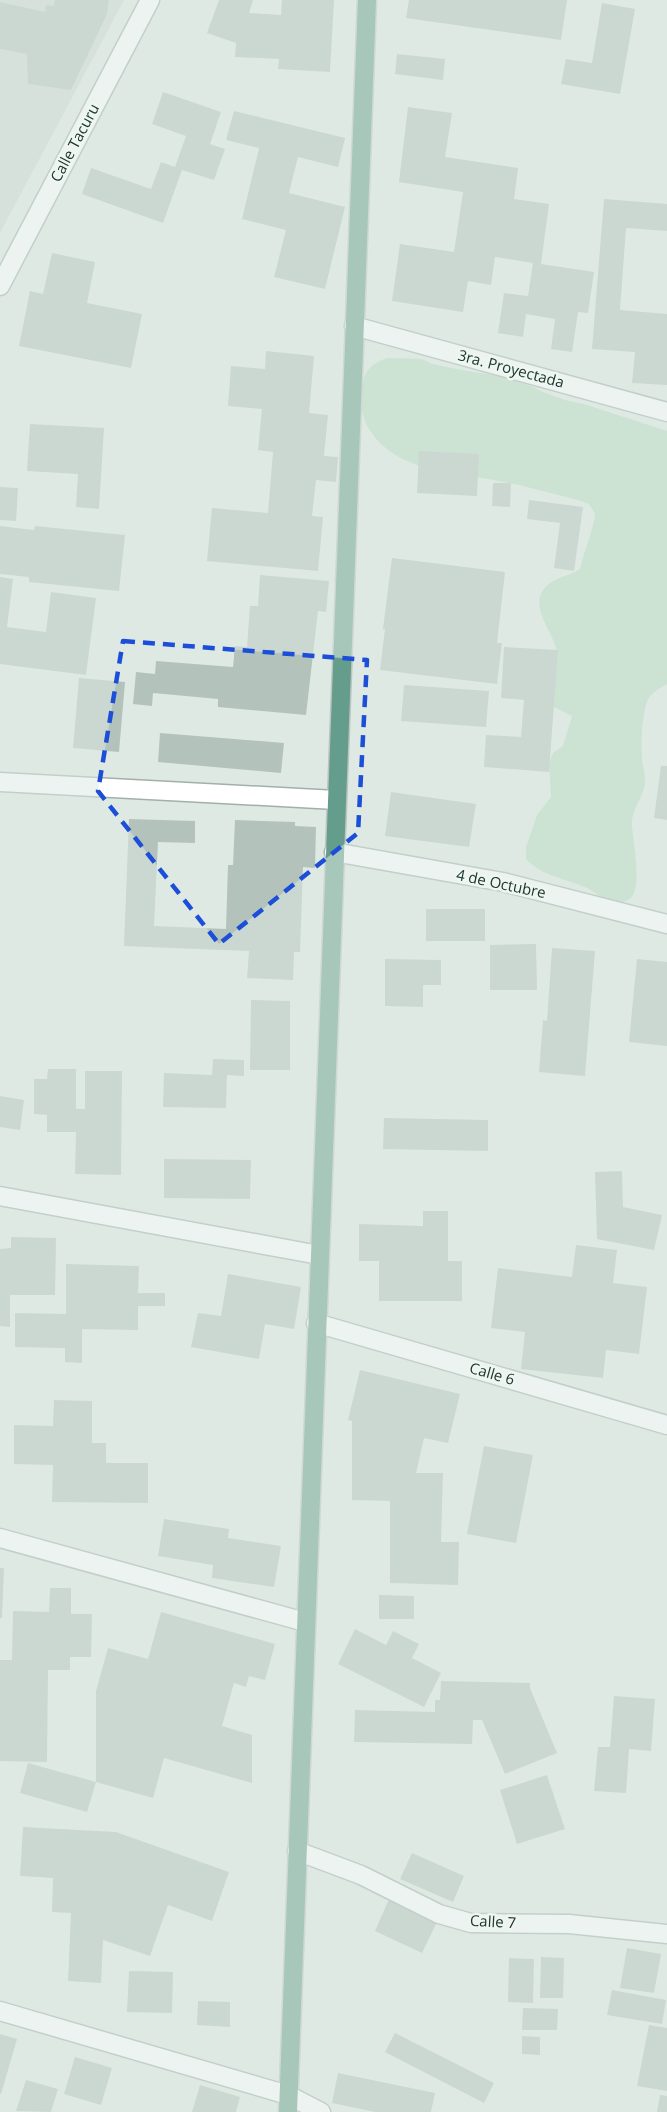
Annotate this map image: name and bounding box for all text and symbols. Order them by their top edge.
street label: Calle Tacuru [45,100,103,185]
street label: 3ra. Proyectada [456,344,567,392]
street label: 4 de Octubre [455,864,548,902]
street label: Calle 6 [467,1357,517,1389]
street label: Calle 7 [469,1910,517,1932]

